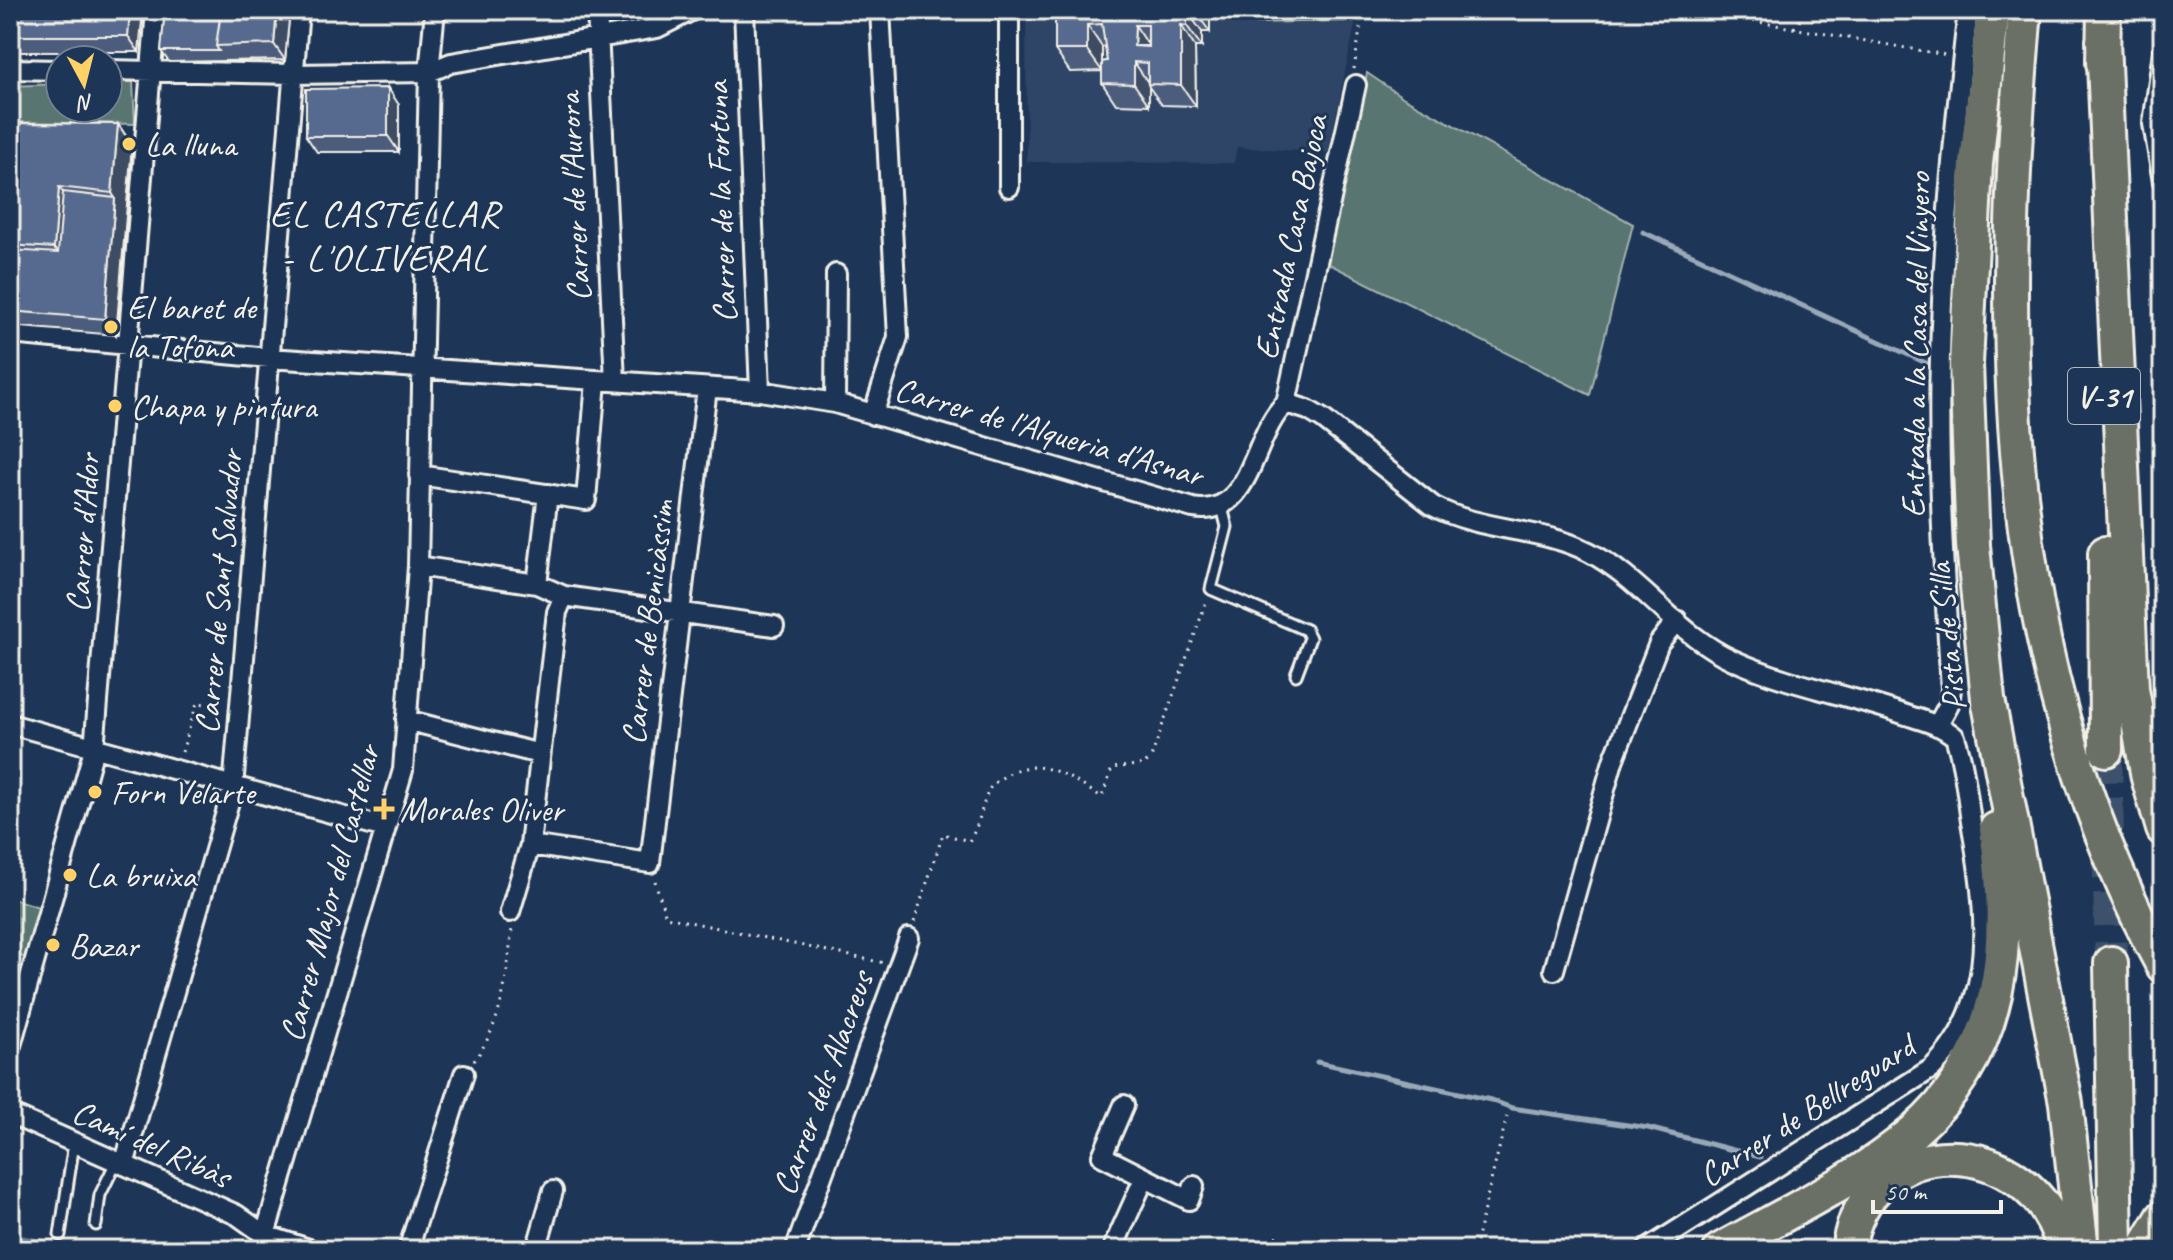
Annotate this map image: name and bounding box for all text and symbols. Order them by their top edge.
north arrow [44,44,124,124]
street label: Carrer de la Fortuna [695,78,746,323]
text: N [74,88,95,118]
street label: Carrer de l'Aurora [546,88,600,302]
street label: Entrada Casa Bajoca [1244,109,1338,363]
place label: La lluna [145,123,239,166]
marker: La lluna [120,135,138,153]
street label: Entrada a la Casa del Vinyero [1891,170,1940,518]
district label: EL CASTELLAR - L'OLIVERAL [269,190,503,281]
place label: El baret de la Tofona [127,286,258,368]
marker: El baret de la Tofona [102,318,120,336]
street label: Carrer de l'Alqueria d'Asnar [890,367,1210,497]
road number: V-31 [2068,368,2140,424]
place label: Chapa y pintura [131,385,319,428]
marker: Chapa y pintura [106,397,124,415]
street label: Carrer de Sant Salvador [185,445,253,735]
street label: Carrer d'Ador [56,450,110,614]
street label: Carrer de Benicàssim [611,496,684,747]
street label: Pista de Silla [1917,559,1976,713]
street label: Carrer Major del Castellar [269,738,390,1046]
place label: Forn Velarte [111,771,257,814]
marker: Forn Velarte [86,783,104,801]
place label: Morales Oliver [400,788,566,831]
marker: Morales Oliver [375,800,393,818]
place label: La bruixa [86,854,198,897]
marker: La bruixa [61,866,79,884]
place label: Bazar [69,924,141,967]
marker: Bazar [44,936,62,954]
street label: Carrer dels Alacreus [762,963,884,1200]
street label: Carrer de Bellreguard [1690,1022,1926,1196]
street label: Camí del Ribàs [66,1089,241,1199]
scale bar [1873,1164,2001,1214]
text: 50 m [1885,1177,1928,1207]

